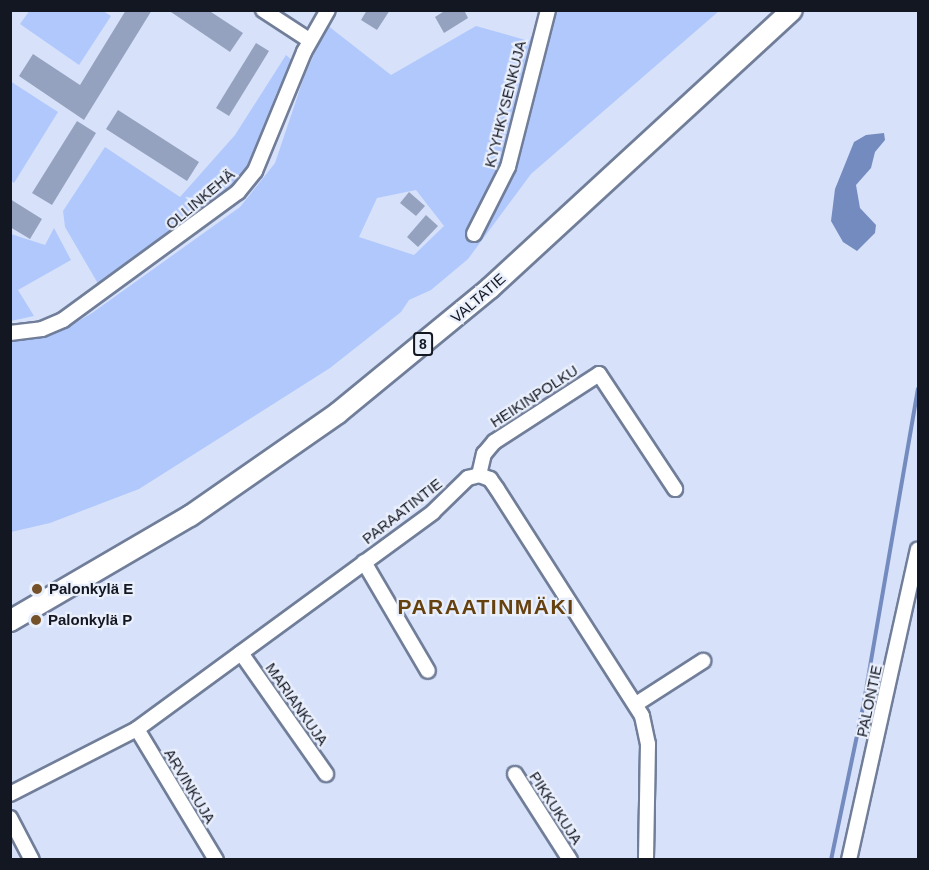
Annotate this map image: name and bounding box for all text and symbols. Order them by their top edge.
street label: KYYHKYSENKUJA [481,39,529,169]
street label: OLLINKEHÄ [162,165,238,233]
street label: VALTATIE [447,269,509,327]
road number: 8 [412,333,434,355]
street label: HEIKINPOLKU [487,361,581,431]
street label: PARAATINTIE [359,474,445,548]
place label: Palonkylä E [49,580,133,598]
marker: Palonkylä E [30,582,44,596]
district label: PARAATINMÄKI [397,594,575,620]
place label: Palonkylä P [48,611,132,629]
marker: Palonkylä P [29,613,43,627]
street label: MARIANKUJA [262,659,332,749]
street label: PALONTIE [853,663,885,739]
street label: ARVINKUJA [161,745,219,827]
street label: PIKKUKUJA [526,768,586,848]

